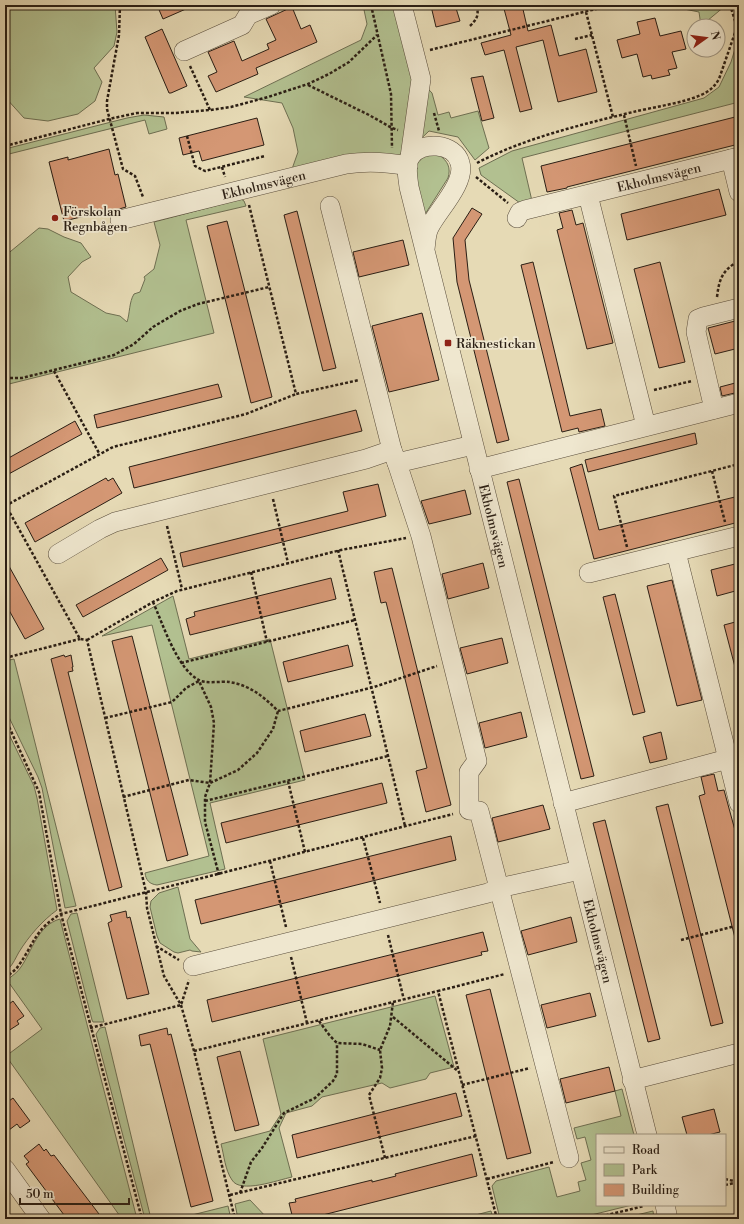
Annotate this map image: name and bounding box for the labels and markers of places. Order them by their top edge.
place label: Förskolan Regnbågen [63,204,128,235]
marker: Förskolan Regnbågen [50,213,60,223]
place label: Räknestickan [456,336,536,352]
marker: Räknestickan [443,338,453,348]

